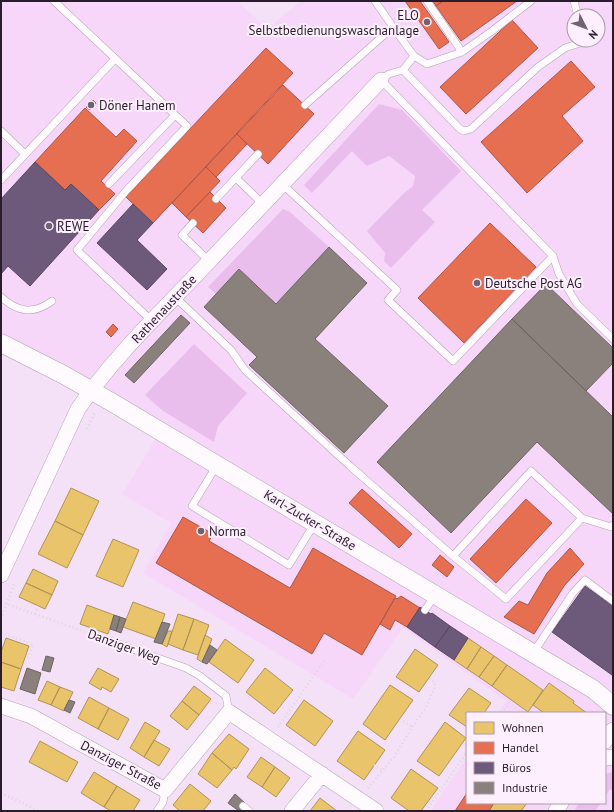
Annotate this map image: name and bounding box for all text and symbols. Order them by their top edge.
place label: ELO Selbstbedienungswaschanlage [249,7,419,39]
north arrow [566,8,606,48]
marker: ELO Selbstbedienungswaschanlage [422,17,432,27]
text: N [586,27,601,42]
place label: Döner Hanem [99,97,176,114]
marker: Döner Hanem [86,100,96,110]
place label: REWE [57,218,89,235]
marker: REWE [44,221,54,231]
street label: Rathenaustraße [128,271,200,347]
place label: Deutsche Post AG [485,275,582,292]
marker: Deutsche Post AG [472,278,482,288]
street label: Karl-Zucker-Straße [261,486,359,554]
place label: Norma [209,523,246,540]
marker: Norma [196,526,206,536]
street label: Danziger Weg [85,625,163,667]
legend [466,712,606,804]
text: Wohnen [502,720,544,735]
street label: Danziger Straße [78,737,164,793]
text: Handel [502,740,539,755]
text: Büros [502,760,531,775]
text: Industrie [502,780,548,795]

